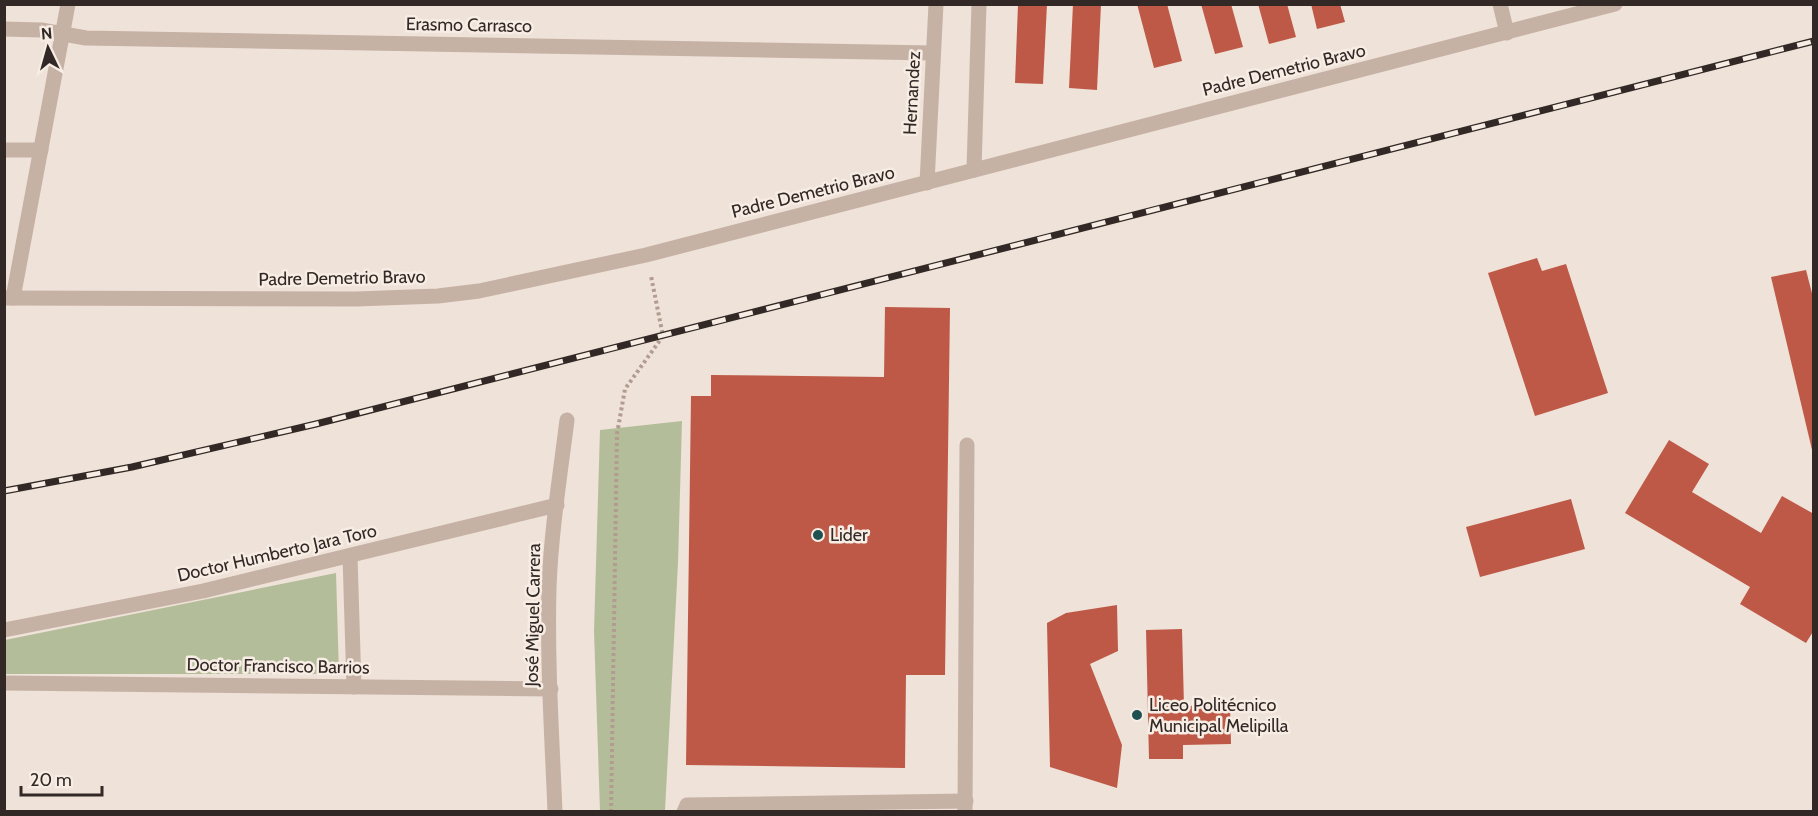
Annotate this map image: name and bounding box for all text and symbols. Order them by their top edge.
street label: Erasmo Carrasco [406,13,532,37]
north arrow [18,18,78,78]
text: N [40,24,53,44]
street label: Padre Demetrio Bravo [1200,39,1368,101]
street label: Hernandez [899,50,925,135]
street label: Padre Demetrio Bravo [729,161,897,223]
street label: Padre Demetrio Bravo [258,266,426,290]
street label: Doctor Humberto Jara Toro [175,519,379,587]
place label: Lider [830,524,868,546]
marker: Lider [811,528,825,542]
street label: José Miguel Carrera [521,543,545,688]
street label: Doctor Francisco Barrios [186,653,370,679]
place label: Liceo Politécnico Municipal Melipilla [1149,694,1289,737]
marker: Liceo Politécnico Municipal Melipilla [1130,708,1144,722]
scale bar [21,759,102,797]
text: 20 m [30,769,72,791]

